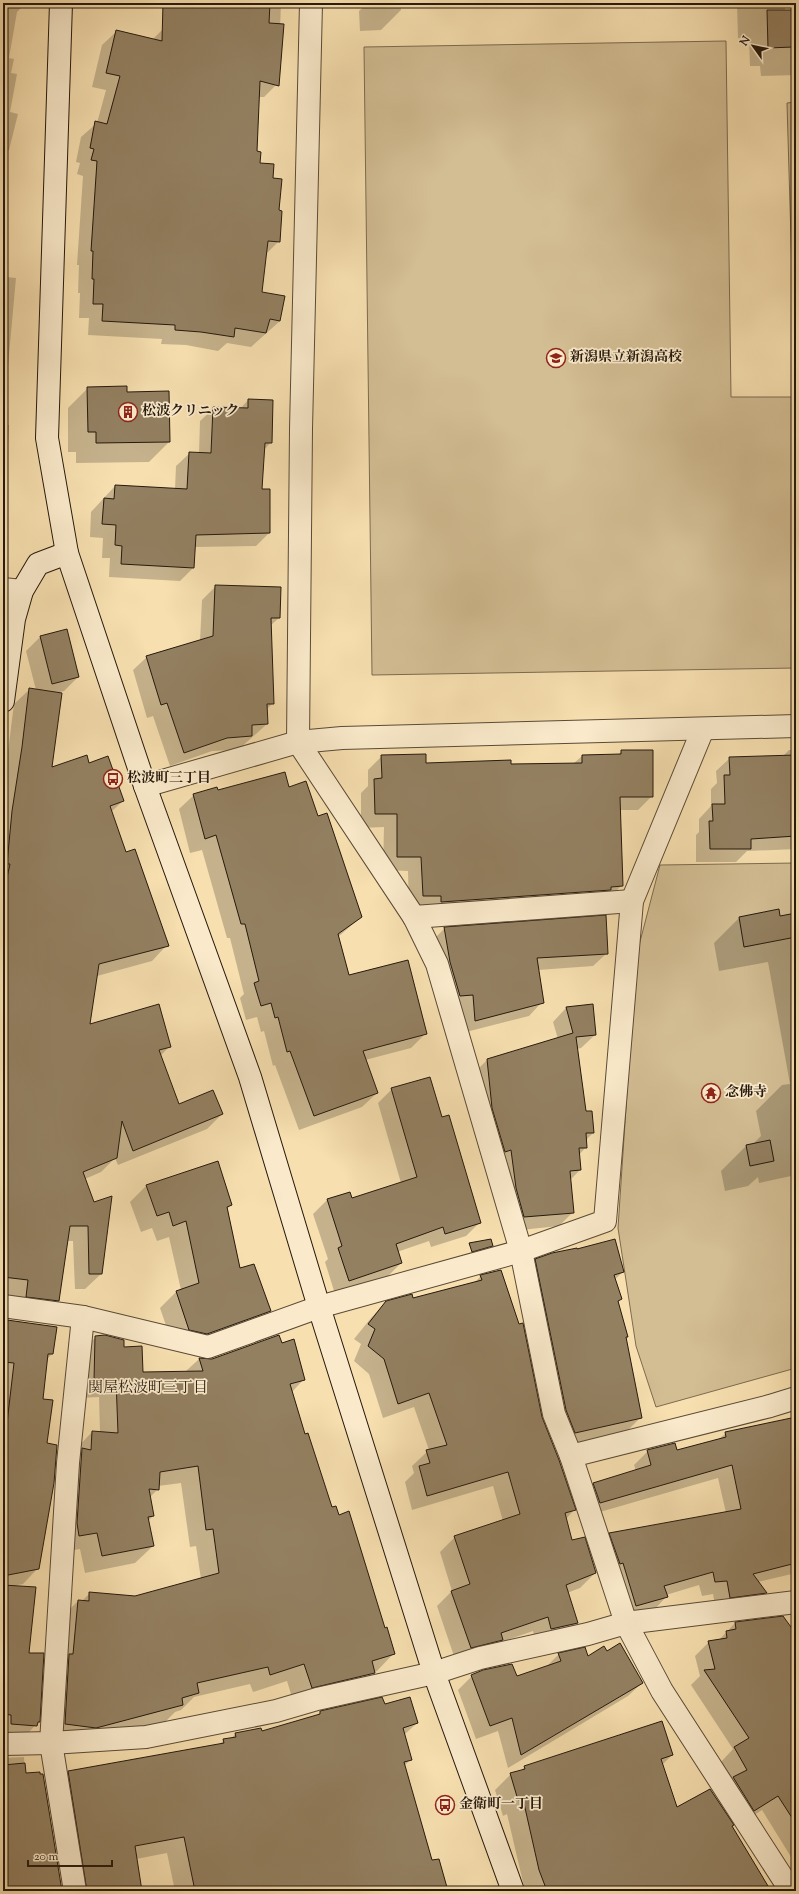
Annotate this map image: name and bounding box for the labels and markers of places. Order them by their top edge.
school or university icon: 新潟県立新潟高校 [545,347,567,369]
place label: 新潟県立新潟高校 [570,348,682,368]
building icon: 松波クリニック [117,401,139,423]
place label: 松波クリニック [142,402,239,422]
bus stop icon: 松波町三丁目 [102,768,124,790]
place label: 松波町三丁目 [127,769,211,789]
temple icon: 念佛寺 [700,1082,722,1104]
place label: 念佛寺 [725,1083,767,1103]
bus stop icon: 金衛町一丁目 [434,1794,456,1816]
place label: 金衛町一丁目 [459,1795,543,1815]

